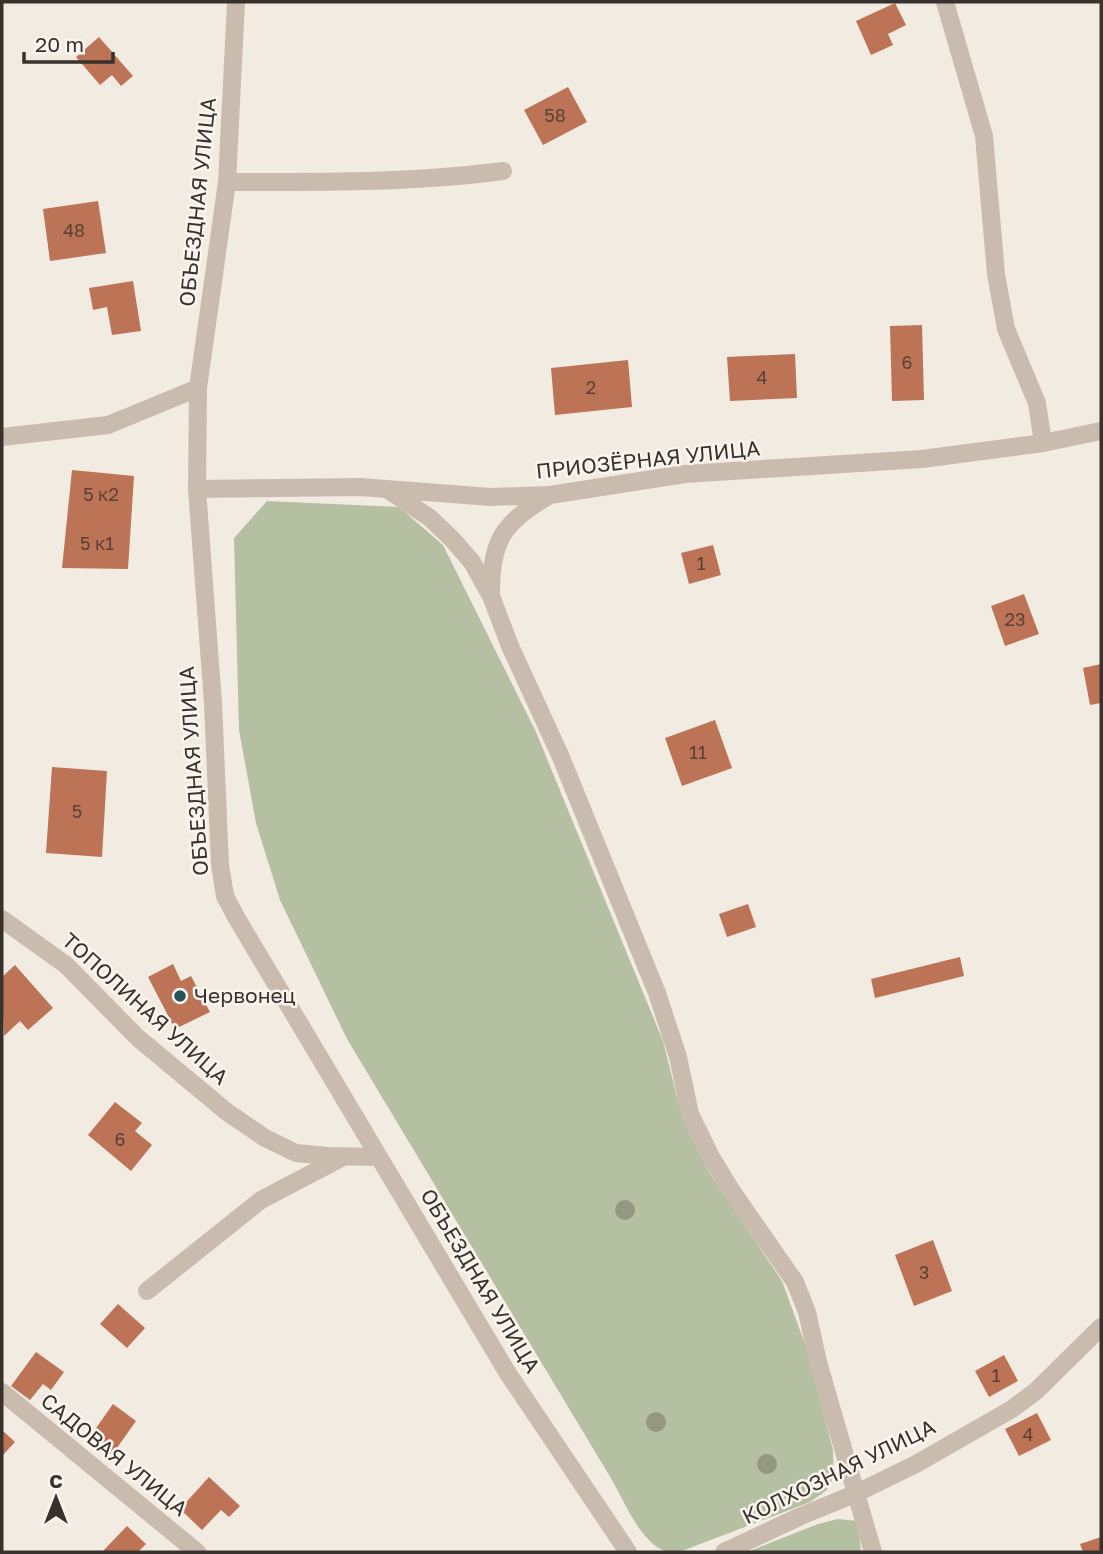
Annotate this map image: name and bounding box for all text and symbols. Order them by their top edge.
scale bar [24,21,114,65]
text: 20 m [35,31,84,57]
street label: ОБЪЕЗДНАЯ УЛИЦА [173,96,221,308]
house number: 58 [544,104,566,126]
house number: 48 [63,219,85,241]
house number: 6 [902,351,912,373]
house number: 4 [757,366,768,388]
house number: 2 [586,376,596,398]
street label: ПРИОЗЁРНАЯ УЛИЦА [535,434,761,484]
house number: 5 к2 [83,483,119,505]
house number: 5 к1 [80,532,114,554]
house number: 1 [697,552,706,574]
house number: 23 [1005,608,1025,630]
street label: ОБЪЕЗДНАЯ УЛИЦА [173,665,213,877]
house number: 11 [689,741,707,763]
house number: 5 [72,800,82,822]
street label: ТОПОЛИНАЯ УЛИЦА [57,927,234,1090]
place label: Червонец [194,982,296,1008]
marker: Червонец [172,988,188,1004]
house number: 6 [115,1128,125,1150]
street label: ОБЪЕЗДНАЯ УЛИЦА [416,1184,546,1377]
house number: 3 [919,1261,929,1283]
house number: 1 [992,1364,1001,1386]
street label: САДОВАЯ УЛИЦА [36,1388,192,1522]
street label: КОЛХОЗНАЯ УЛИЦА [738,1413,939,1529]
house number: 4 [1023,1423,1034,1445]
north arrow [21,1463,91,1533]

